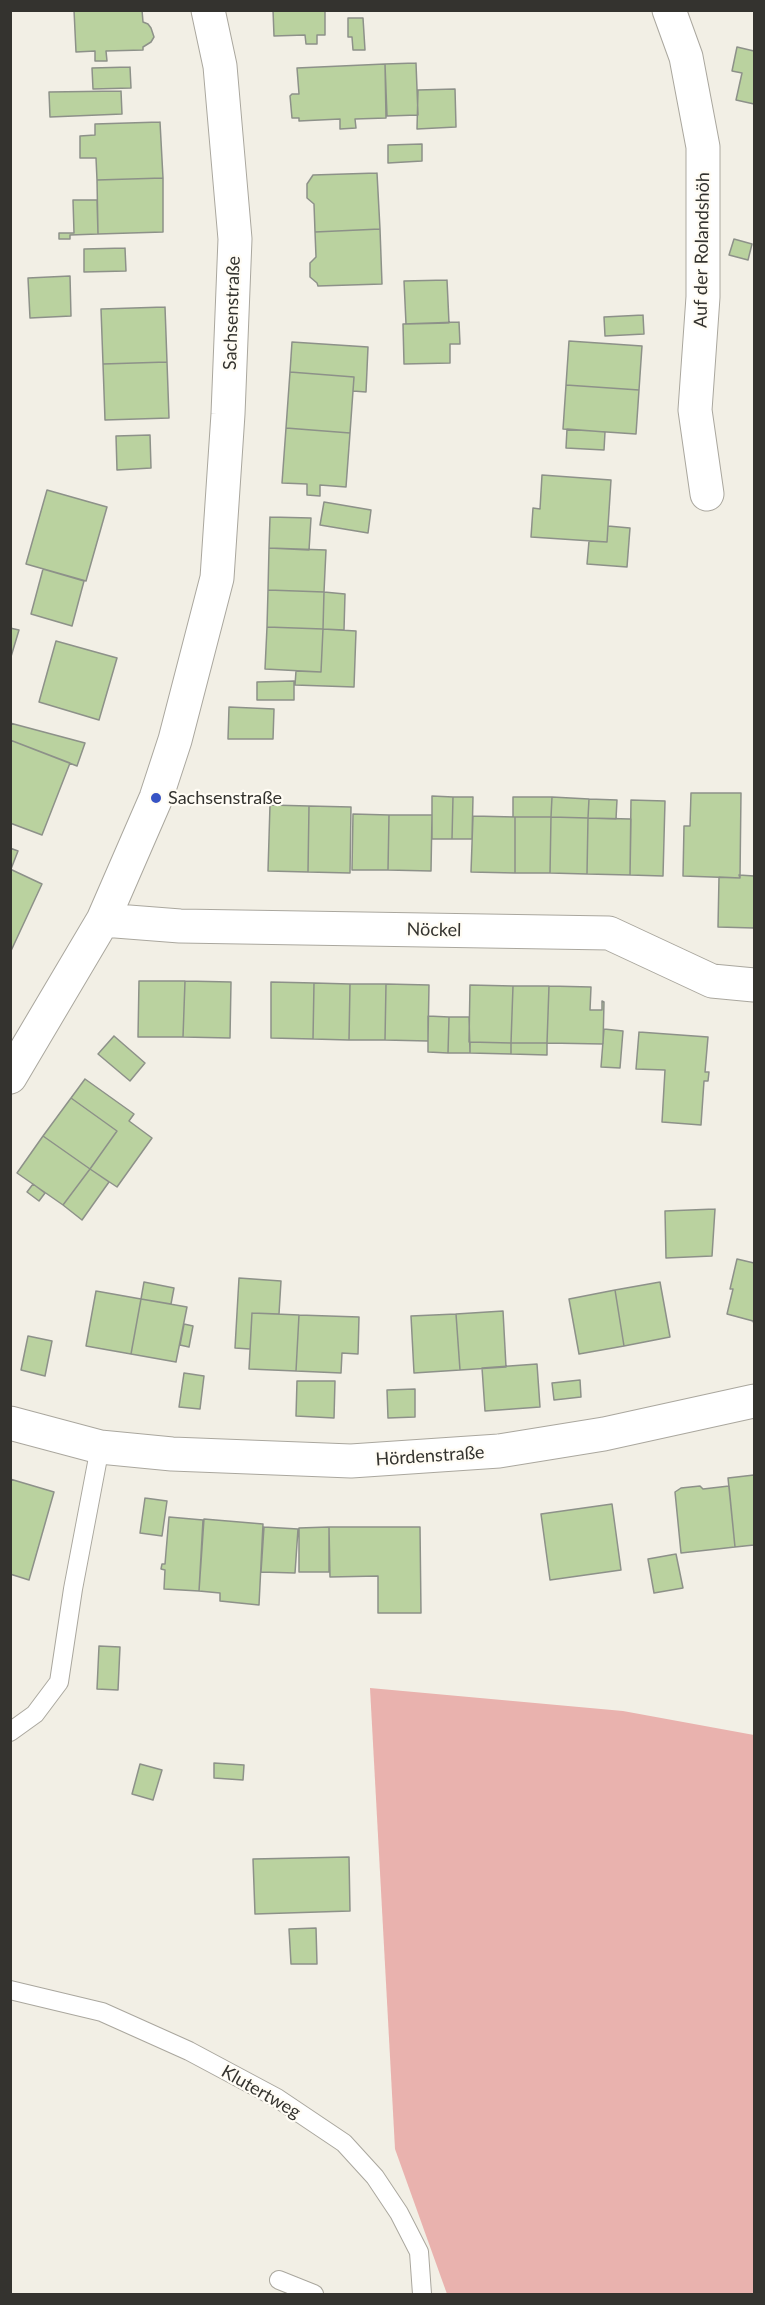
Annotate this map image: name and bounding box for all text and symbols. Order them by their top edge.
street label: Auf der Rolandshöh [690,172,714,328]
street label: Sachsenstraße [219,256,245,370]
place label: Sachsenstraße [168,787,282,809]
marker: Sachsenstraße [149,791,163,805]
street label: Nöckel [406,919,462,941]
street label: Hördenstraße [375,1441,485,1471]
street label: Klutertweg [217,2061,305,2123]

